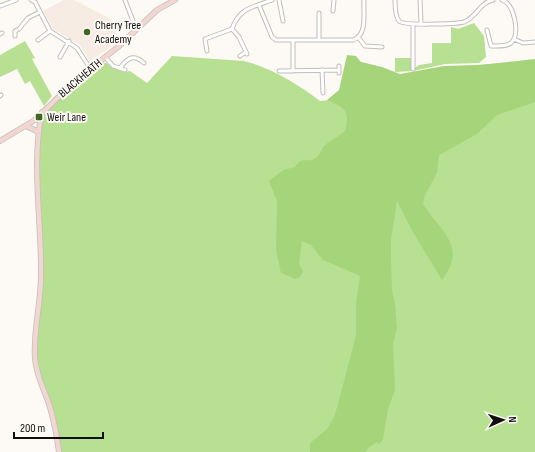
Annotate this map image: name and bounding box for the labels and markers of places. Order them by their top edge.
place label: Cherry Tree Academy [94,18,141,47]
marker: Cherry Tree Academy [82,27,92,37]
place label: Weir Lane [47,110,86,125]
marker: Weir Lane [34,112,44,122]

